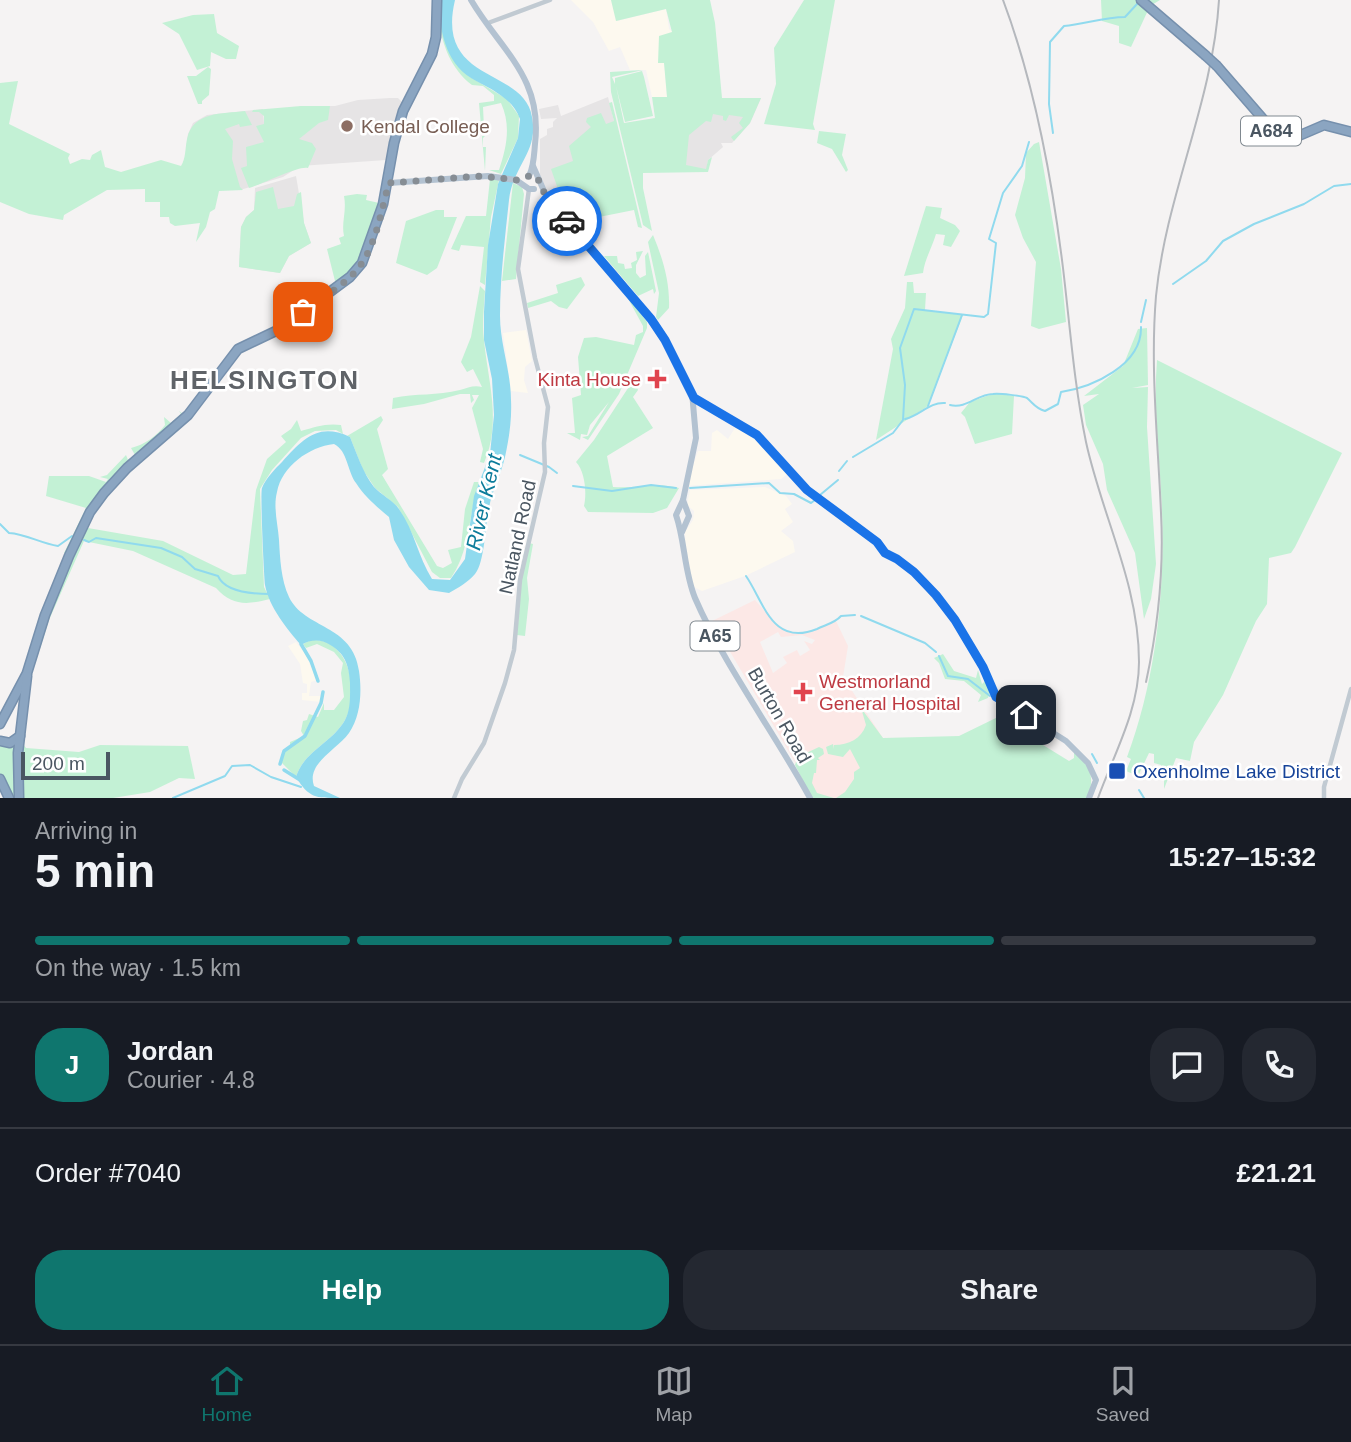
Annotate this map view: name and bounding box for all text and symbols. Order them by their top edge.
place label: Kendal College [361,116,490,137]
road number: A684 [1241,116,1301,146]
marker: Kendal College [339,118,355,134]
courier [532,186,602,256]
icon: car [548,202,586,240]
pin [273,282,333,342]
icon: bag [284,293,322,331]
district label: HELSINGTON [170,365,360,395]
place label: Kinta House [537,369,641,390]
marker: Kinta House [647,369,667,389]
water label: River Kent [461,450,506,552]
street label: Natland Road [495,478,540,596]
road number: A65 [690,622,740,650]
street label: Burton Road [744,664,815,767]
place label: Westmorland General Hospital [819,671,961,714]
marker: Westmorland General Hospital [793,682,813,702]
pin [996,685,1056,745]
icon: home [1007,696,1045,734]
scale bar [21,749,110,781]
text: 200 m [32,753,85,774]
marker: Oxenholme Lake District [1107,761,1127,781]
place label: Oxenholme Lake District [1133,761,1341,782]
text: Arriving in [35,818,137,844]
text: 15:27–15:32 [1169,842,1316,872]
text: 5 min [35,845,155,897]
text: On the way · 1.5 km [35,955,241,981]
button: chat [1150,1028,1224,1102]
button: phone [1242,1028,1316,1102]
text: Jordan [127,1036,214,1066]
text: J [65,1050,79,1080]
text: Courier · 4.8 [127,1067,255,1093]
text: Order #7040 [35,1158,181,1188]
text: £21.21 [1236,1158,1316,1188]
button: Help [35,1250,669,1330]
button: Share [683,1250,1316,1330]
tab: Home [201,1362,252,1426]
tab: Map [655,1362,693,1426]
tab: Saved [1096,1362,1150,1426]

